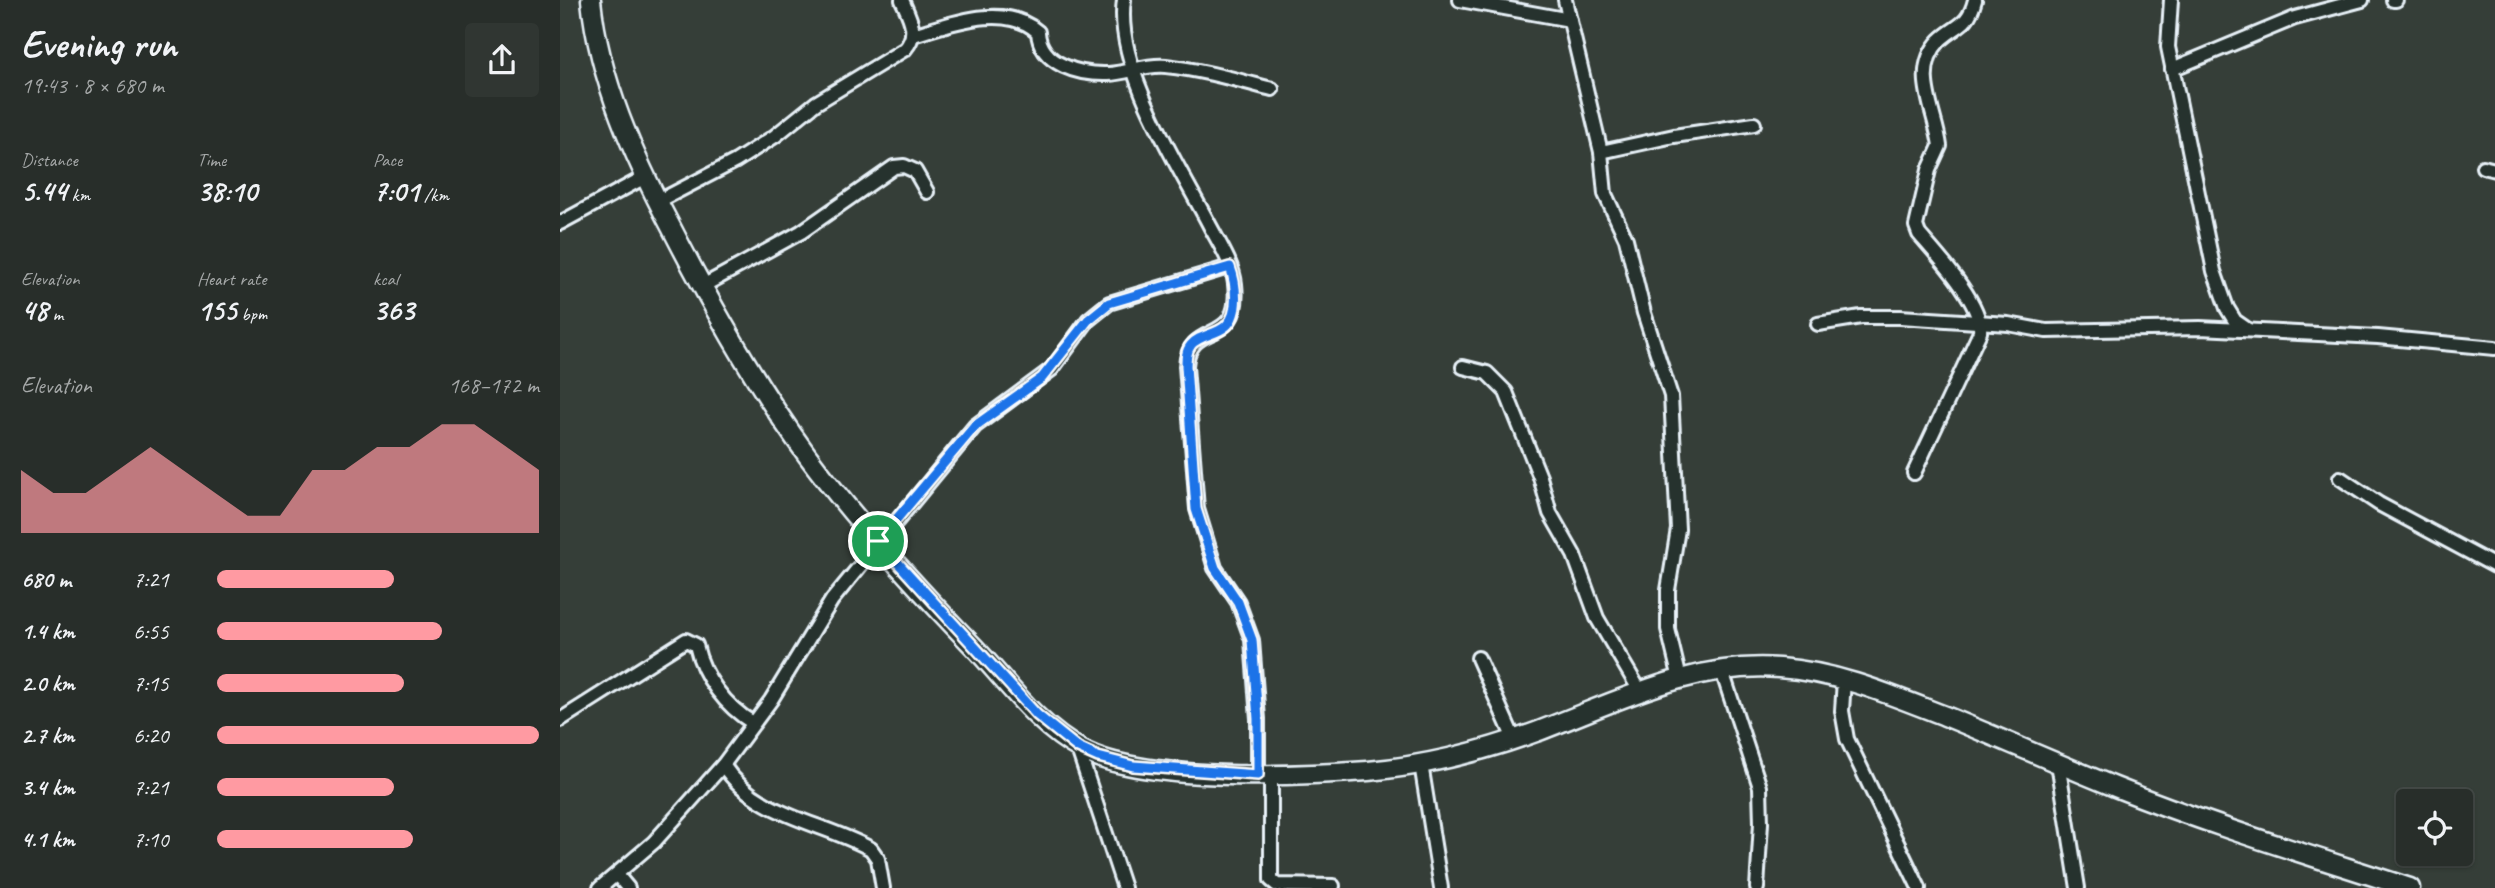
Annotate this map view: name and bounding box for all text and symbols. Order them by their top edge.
text: Evening run [21,21,177,68]
button: share [465,23,539,97]
text: 19:43 · 8 × 680 m [21,71,164,100]
text: Distance [21,148,78,172]
text: Time [197,148,226,172]
text: Pace [373,148,402,172]
text: 5.44 [21,172,67,210]
text: 38:10 [197,172,257,210]
text: 7:01 [373,172,419,210]
text: km [67,183,90,207]
text: /km [419,183,449,207]
text: Elevation [21,267,79,291]
text: Heart rate [197,267,266,291]
text: kcal [373,267,398,291]
text: 48 [21,291,48,329]
text: 155 [197,291,237,329]
text: 363 [373,291,414,329]
text: m [48,302,63,326]
text: bpm [237,302,267,326]
text: Elevation [21,371,92,400]
text: 168–172 m [448,371,539,400]
pin [848,511,908,571]
icon: arrive [859,522,897,560]
text: 680 m [21,565,71,594]
text: 7:21 [133,565,169,594]
text: 1.4 km [21,617,75,646]
text: 6:55 [133,617,169,646]
text: 2.0 km [21,669,75,698]
text: 7:15 [133,669,169,698]
text: 2.7 km [21,721,74,750]
text: 6:20 [133,721,169,750]
text: 3.4 km [21,773,75,802]
text: 7:21 [133,773,169,802]
map controls [2396,789,2473,866]
button: locate [2396,789,2473,866]
text: 4.1 km [21,825,75,854]
text: 7:10 [133,825,169,854]

